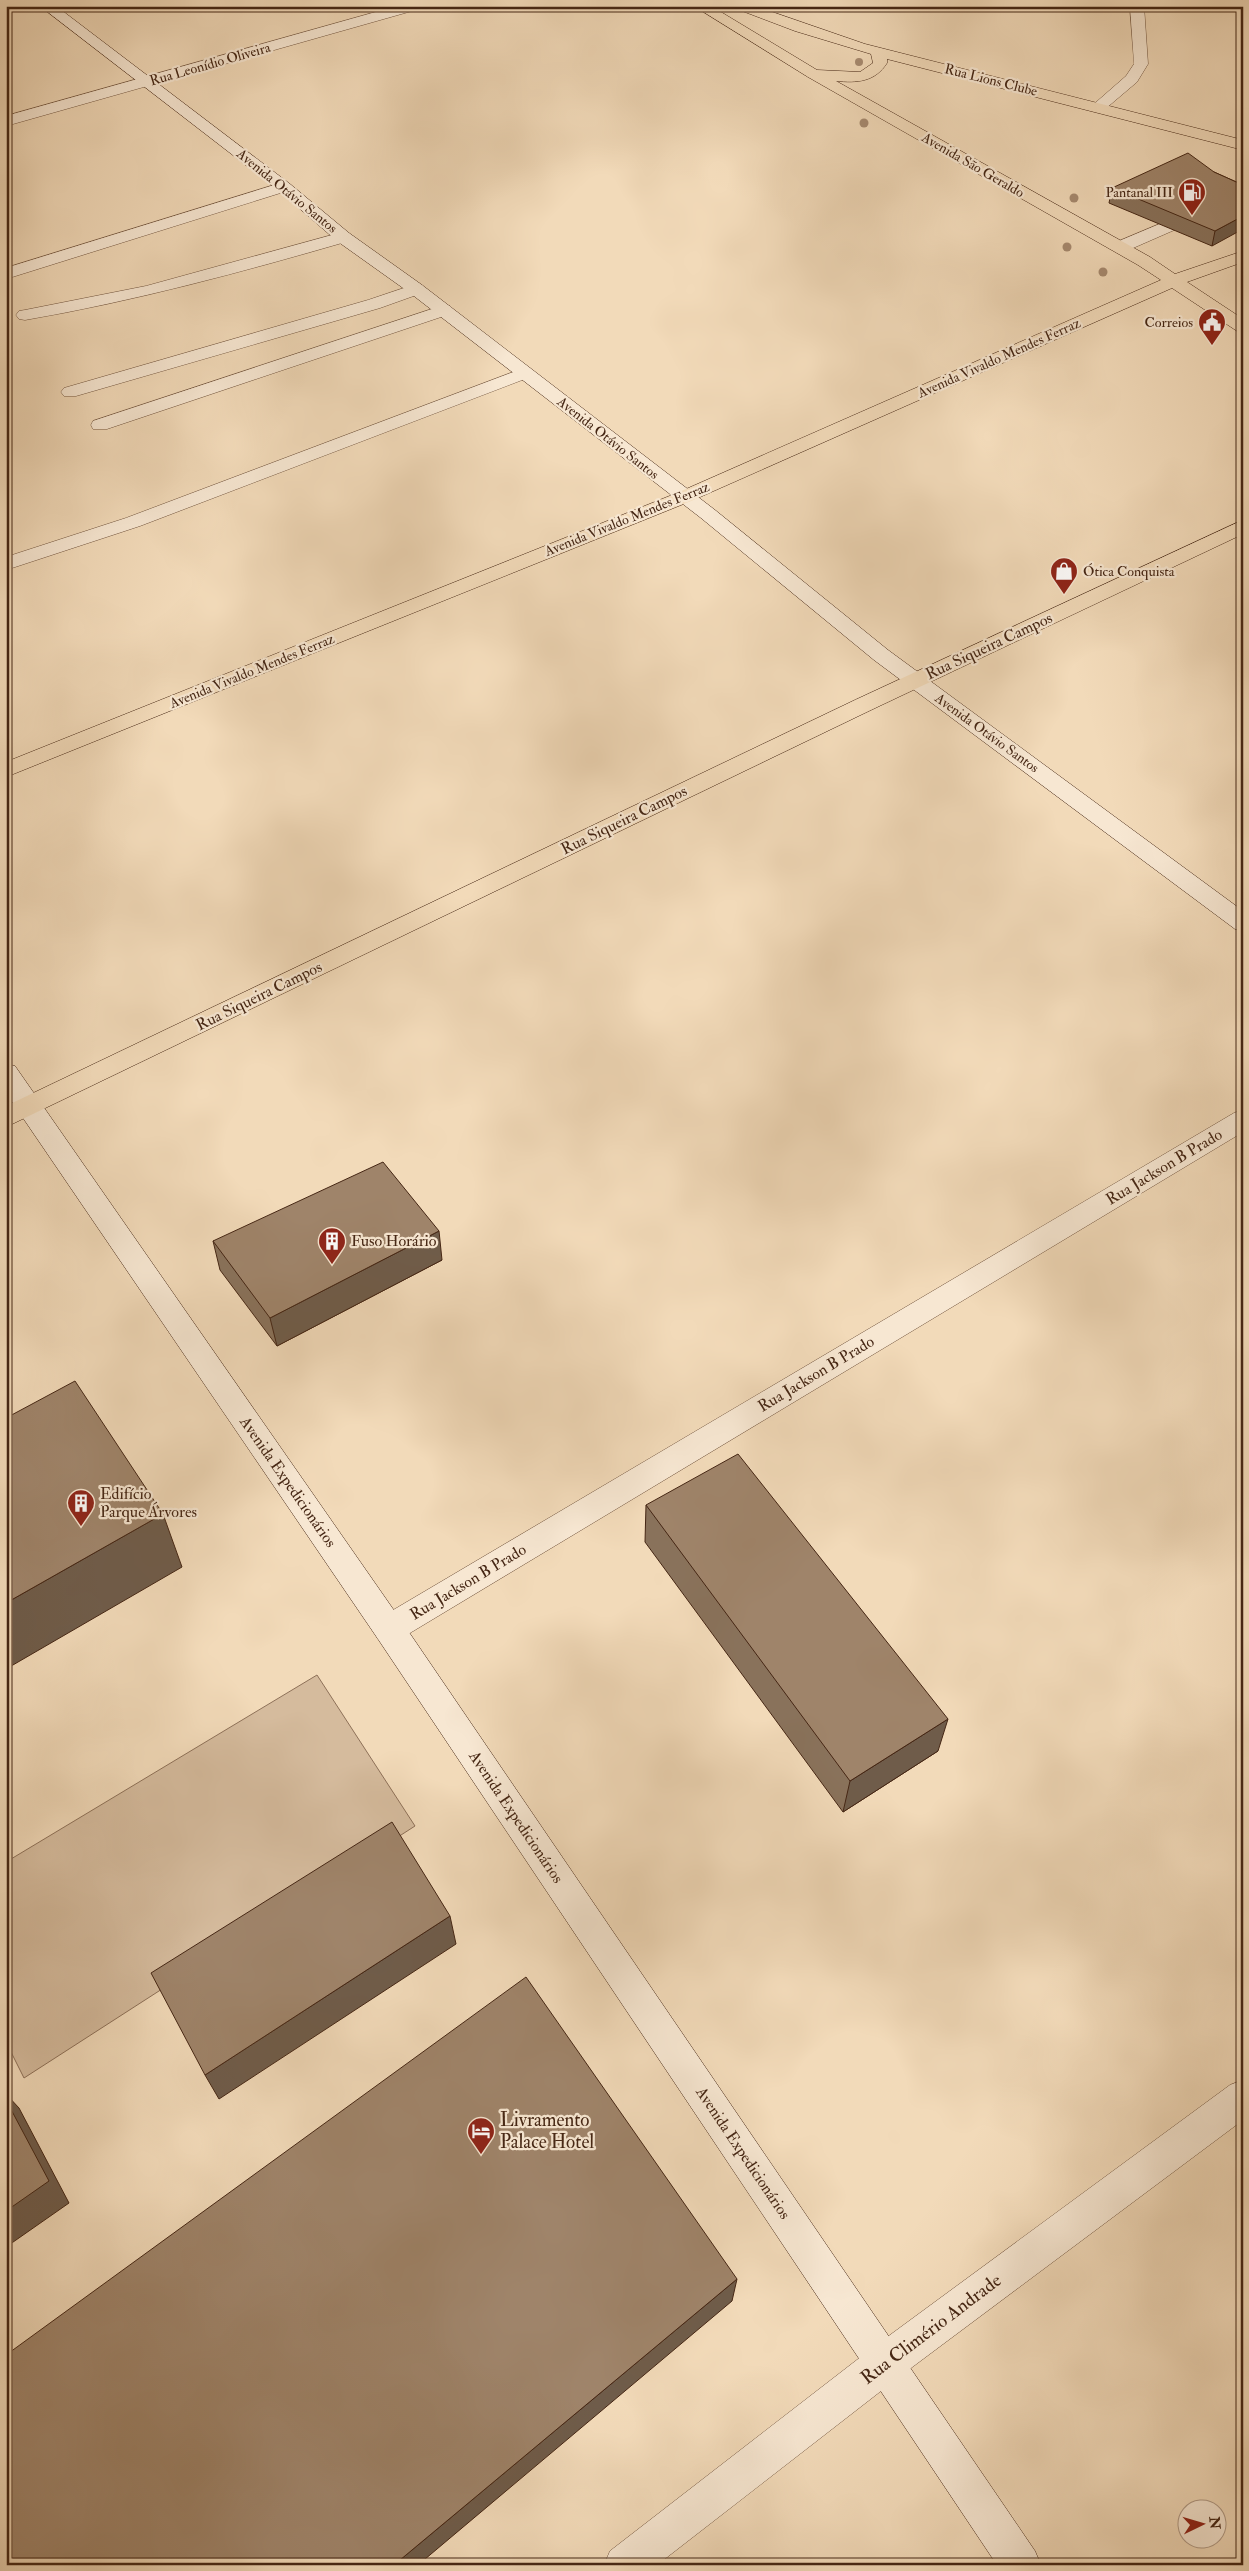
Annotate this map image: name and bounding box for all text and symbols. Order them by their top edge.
street label: Rua Leonídio Oliveira [148,39,273,89]
street label: Rua Lions Clube [943,60,1039,100]
street label: Avenida São Geraldo [918,128,1028,201]
street label: Avenida Otávio Santos [233,145,341,237]
fuel station icon: Pantanal III [1177,177,1207,216]
place label: Pantanal III [1105,184,1173,201]
public building icon: Correios [1197,307,1227,346]
street label: Avenida Vivaldo Mendes Ferraz [914,314,1083,402]
place label: Correios [1145,314,1193,331]
street label: Avenida Otávio Santos [553,392,662,483]
street label: Avenida Vivaldo Mendes Ferraz [541,478,712,560]
shop icon: Ótica Conquista [1049,556,1079,595]
place label: Ótica Conquista [1083,563,1175,580]
street label: Rua Siqueira Campos [922,608,1056,685]
street label: Avenida Vivaldo Mendes Ferraz [166,630,337,712]
street label: Avenida Otávio Santos [931,689,1042,777]
street label: Rua Siqueira Campos [558,781,691,860]
street label: Rua Siqueira Campos [193,957,326,1036]
street label: Rua Jackson B Prado [1102,1124,1227,1210]
building icon: Fuso Horário [317,1226,347,1265]
place label: Fuso Horário [351,1231,437,1251]
street label: Rua Jackson B Prado [754,1331,879,1417]
street label: Avenida Expedicionários [234,1412,341,1552]
place label: Edifício Parque Árvores [100,1484,197,1522]
building icon: Edifício Parque Árvores [66,1488,96,1527]
street label: Rua Jackson B Prado [406,1539,531,1625]
street label: Avenida Expedicionários [463,1746,568,1888]
street label: Avenida Expedicionários [690,2082,795,2224]
place label: Livramento Palace Hotel [500,2108,594,2154]
hotel icon: Livramento Palace Hotel [466,2116,496,2155]
street label: Rua Climério Andrade [856,2268,1006,2390]
north arrow [1176,2498,1226,2548]
text: N [1205,2515,1224,2530]

